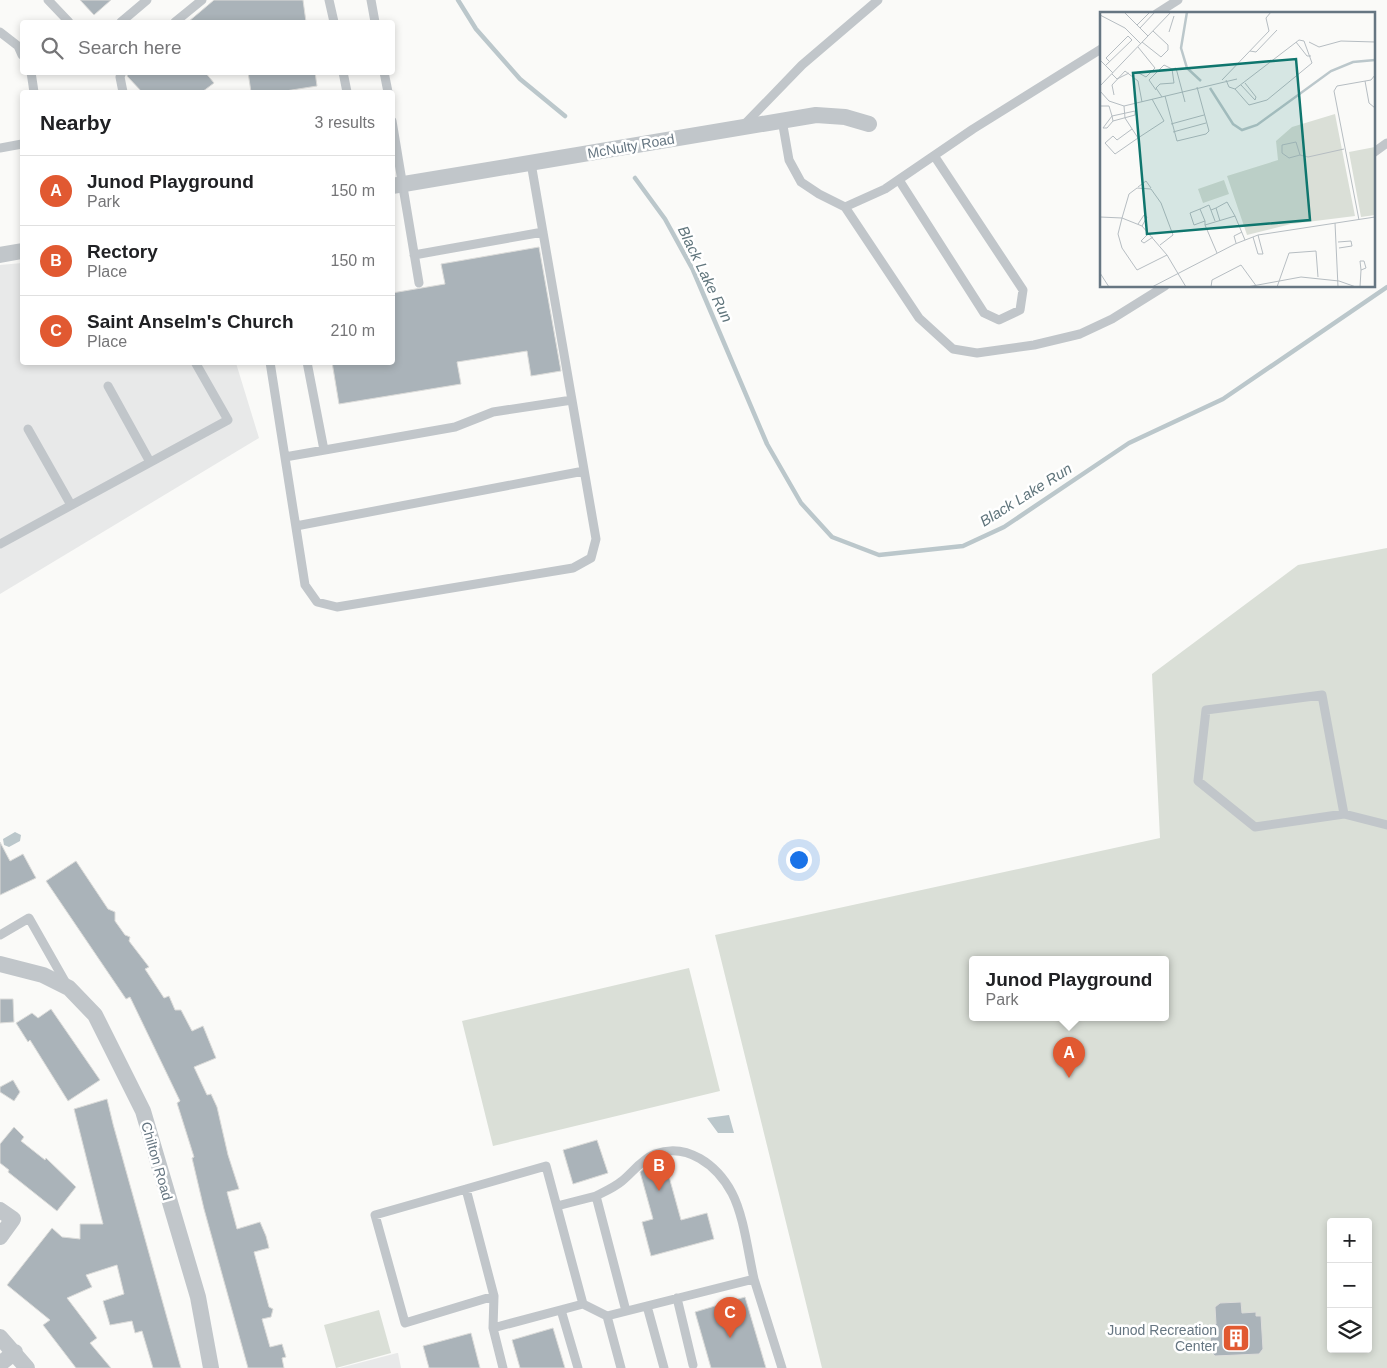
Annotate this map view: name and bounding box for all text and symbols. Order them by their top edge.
inset map [1100,12,1374,288]
search box [20,20,395,75]
icon: search [38,34,66,62]
text: Search here [78,37,182,58]
text: Nearby [40,111,111,134]
text: 3 results [315,114,375,131]
street label: McNulty Road [586,130,676,162]
text: Junod Playground [87,171,254,192]
text: A [50,182,62,199]
text: 150 m [331,182,375,199]
text: Park [87,193,120,210]
water label: Black Lake Run [675,223,736,325]
text: Rectory [87,241,158,262]
text: B [50,252,62,269]
text: 150 m [331,252,375,269]
text: Place [87,263,127,280]
text: Saint Anselm's Church [87,311,294,332]
text: C [50,322,62,339]
text: 210 m [331,322,375,339]
text: Place [87,333,127,350]
water label: Black Lake Run [977,460,1075,530]
your location [786,847,812,873]
popup [969,956,1169,1021]
text: Junod Playground [986,969,1152,990]
text: Park [986,991,1019,1008]
pin: A [1053,1037,1085,1078]
street label: Chilton Road [138,1120,176,1202]
pin: B [643,1150,675,1191]
map controls [1327,1218,1372,1353]
button: + [1327,1218,1372,1263]
button: − [1327,1263,1372,1308]
pin: C [714,1297,746,1338]
button: layers [1327,1308,1372,1353]
place label: Junod Recreation Center [1107,1322,1217,1354]
building icon: Junod Recreation Center [1221,1323,1251,1353]

